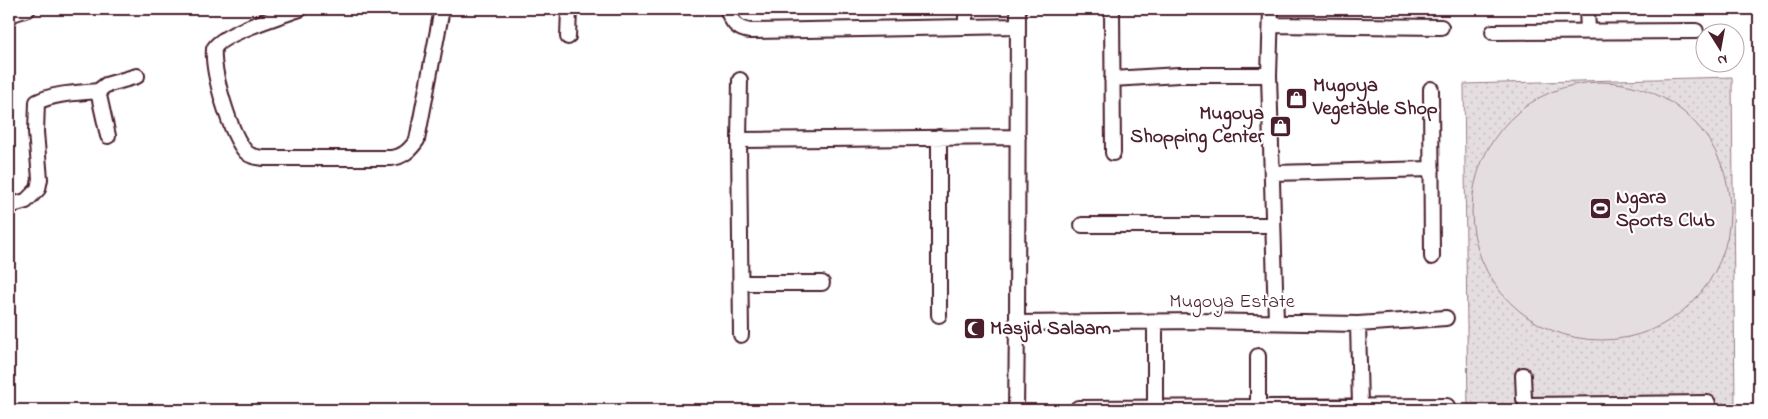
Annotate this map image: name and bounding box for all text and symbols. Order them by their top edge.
north arrow [1696,22,1746,72]
text: N [1716,48,1729,70]
place label: Mugoya Vegetable Shop [1312,72,1438,125]
shop icon: Mugoya Vegetable Shop [1285,86,1309,110]
place label: Mugoya Shopping Center [1130,100,1265,153]
shop icon: Mugoya Shopping Center [1268,114,1292,138]
place label: Ngara Sports Club [1616,184,1715,236]
sports icon: Ngara Sports Club [1588,197,1612,221]
street label: Mugoya Estate [1169,288,1295,318]
place label: Masjid Salaam [990,315,1112,344]
mosque icon: Masjid Salaam [962,317,986,341]

